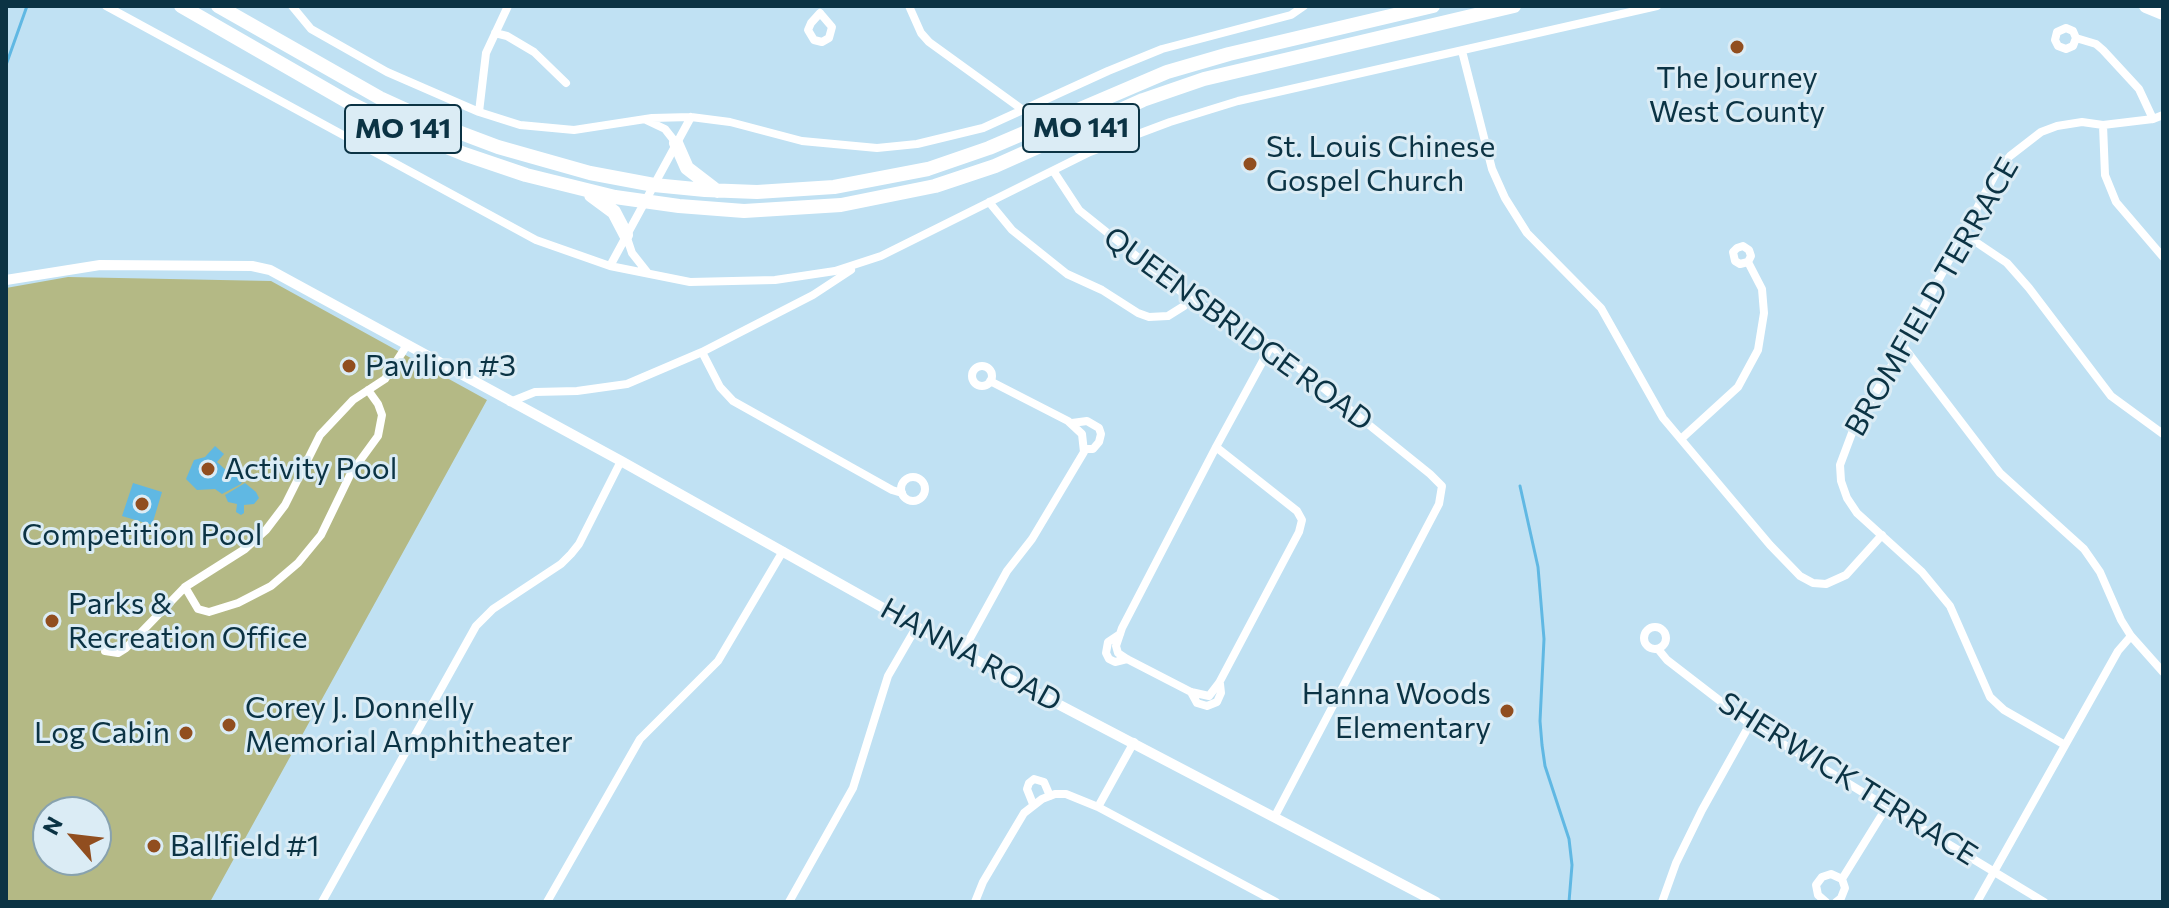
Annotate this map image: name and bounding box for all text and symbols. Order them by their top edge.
marker: The Journey West County [1728,38,1746,56]
place label: The Journey West County [1649,60,1825,130]
road number: MO 141 [1023,104,1139,152]
road number: MO 141 [345,105,461,153]
place label: St. Louis Chinese Gospel Church [1266,129,1495,200]
street label: BROMFIELD TERRACE [1838,151,2026,443]
marker: St. Louis Chinese Gospel Church [1241,155,1259,173]
street label: QUEENSBRIDGE ROAD [1096,219,1380,439]
place label: Pavilion #3 [365,348,516,384]
marker: Pavilion #3 [340,357,358,375]
place label: Activity Pool [224,451,397,487]
marker: Activity Pool [199,460,217,478]
marker: Competition Pool [133,495,151,513]
place label: Competition Pool [22,517,262,553]
place label: Parks & Recreation Office [68,586,308,656]
street label: HANNA ROAD [874,591,1068,719]
marker: Parks & Recreation Office [43,612,61,630]
place label: Hanna Woods Elementary [1302,676,1491,746]
street label: SHERWICK TERRACE [1712,685,1984,873]
place label: Corey J. Donnelly Memorial Amphitheater [245,690,573,760]
marker: Hanna Woods Elementary [1498,702,1516,720]
place label: Log Cabin [34,715,170,751]
marker: Corey J. Donnelly Memorial Amphitheater [220,716,238,734]
marker: Log Cabin [177,724,195,742]
north arrow [32,796,112,876]
text: N [36,812,68,839]
place label: Ballfield #1 [170,828,320,864]
marker: Ballfield #1 [145,837,163,855]

